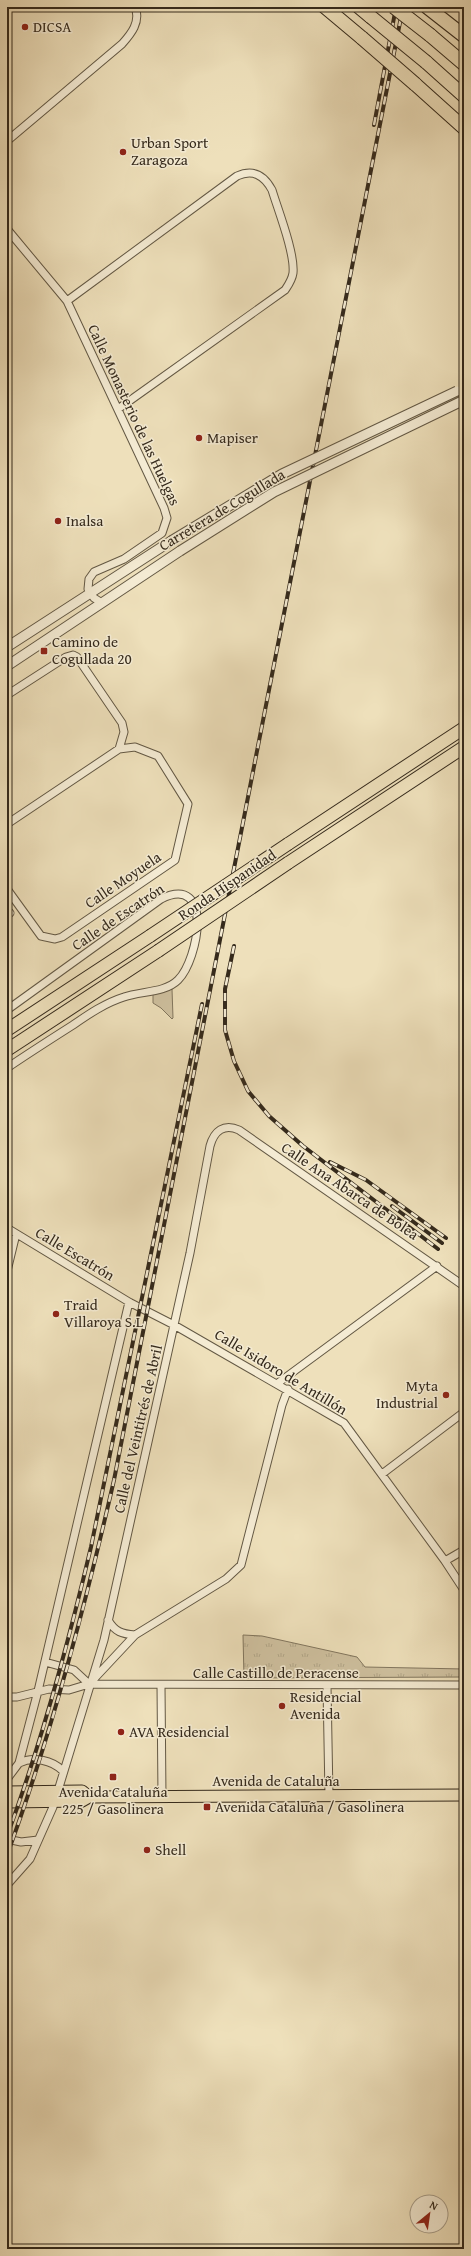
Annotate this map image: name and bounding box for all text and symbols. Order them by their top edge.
place label: DICSA [33,16,71,37]
marker: DICSA [20,22,30,32]
place label: Urban Sport Zaragoza [131,132,209,170]
marker: Urban Sport Zaragoza [118,147,128,157]
street label: Calle Monasterio de las Huelgas [83,321,186,509]
place label: Mapiser [207,427,258,448]
marker: Mapiser [194,433,204,443]
street label: Carretera de Cogullada [155,464,289,556]
place label: Inalsa [66,510,103,531]
marker: Inalsa [53,516,63,526]
place label: Camino de Cogullada 20 [52,631,132,669]
marker: Camino de Cogullada 20 [39,646,49,656]
street label: Ronda Hispanidad [174,844,280,925]
street label: Calle Moyuela [80,846,165,913]
street label: Calle de Escatrón [67,878,168,955]
street label: Calle Ana Abarca de Bolea [277,1137,423,1245]
street label: Calle Escatrón [32,1222,119,1286]
place label: Traid Villaroya S.L [64,1294,144,1332]
marker: Traid Villaroya S.L [51,1309,61,1319]
street label: Calle Isidoro de Antillón [211,1324,352,1420]
street label: Calle del Veintitrés de Abril [108,1343,167,1515]
place label: Myta Industrial [376,1375,438,1413]
marker: Myta Industrial [441,1390,451,1400]
street label: Calle Castillo de Peracense [193,1662,359,1683]
place label: Residencial Avenida [290,1686,361,1724]
marker: Residencial Avenida [277,1701,287,1711]
place label: AVA Residencial [129,1721,229,1742]
marker: AVA Residencial [116,1727,126,1737]
street label: Avenida de Cataluña [212,1770,340,1791]
marker: Avenida Cataluña 225 / Gasolinera [108,1772,118,1782]
place label: Avenida Cataluña 225 / Gasolinera [58,1781,168,1819]
place label: Avenida Cataluña / Gasolinera [215,1796,404,1817]
marker: Avenida Cataluña / Gasolinera [202,1802,212,1812]
place label: Shell [155,1839,186,1860]
marker: Shell [142,1845,152,1855]
north arrow [409,2194,449,2234]
text: N [427,2196,442,2214]

